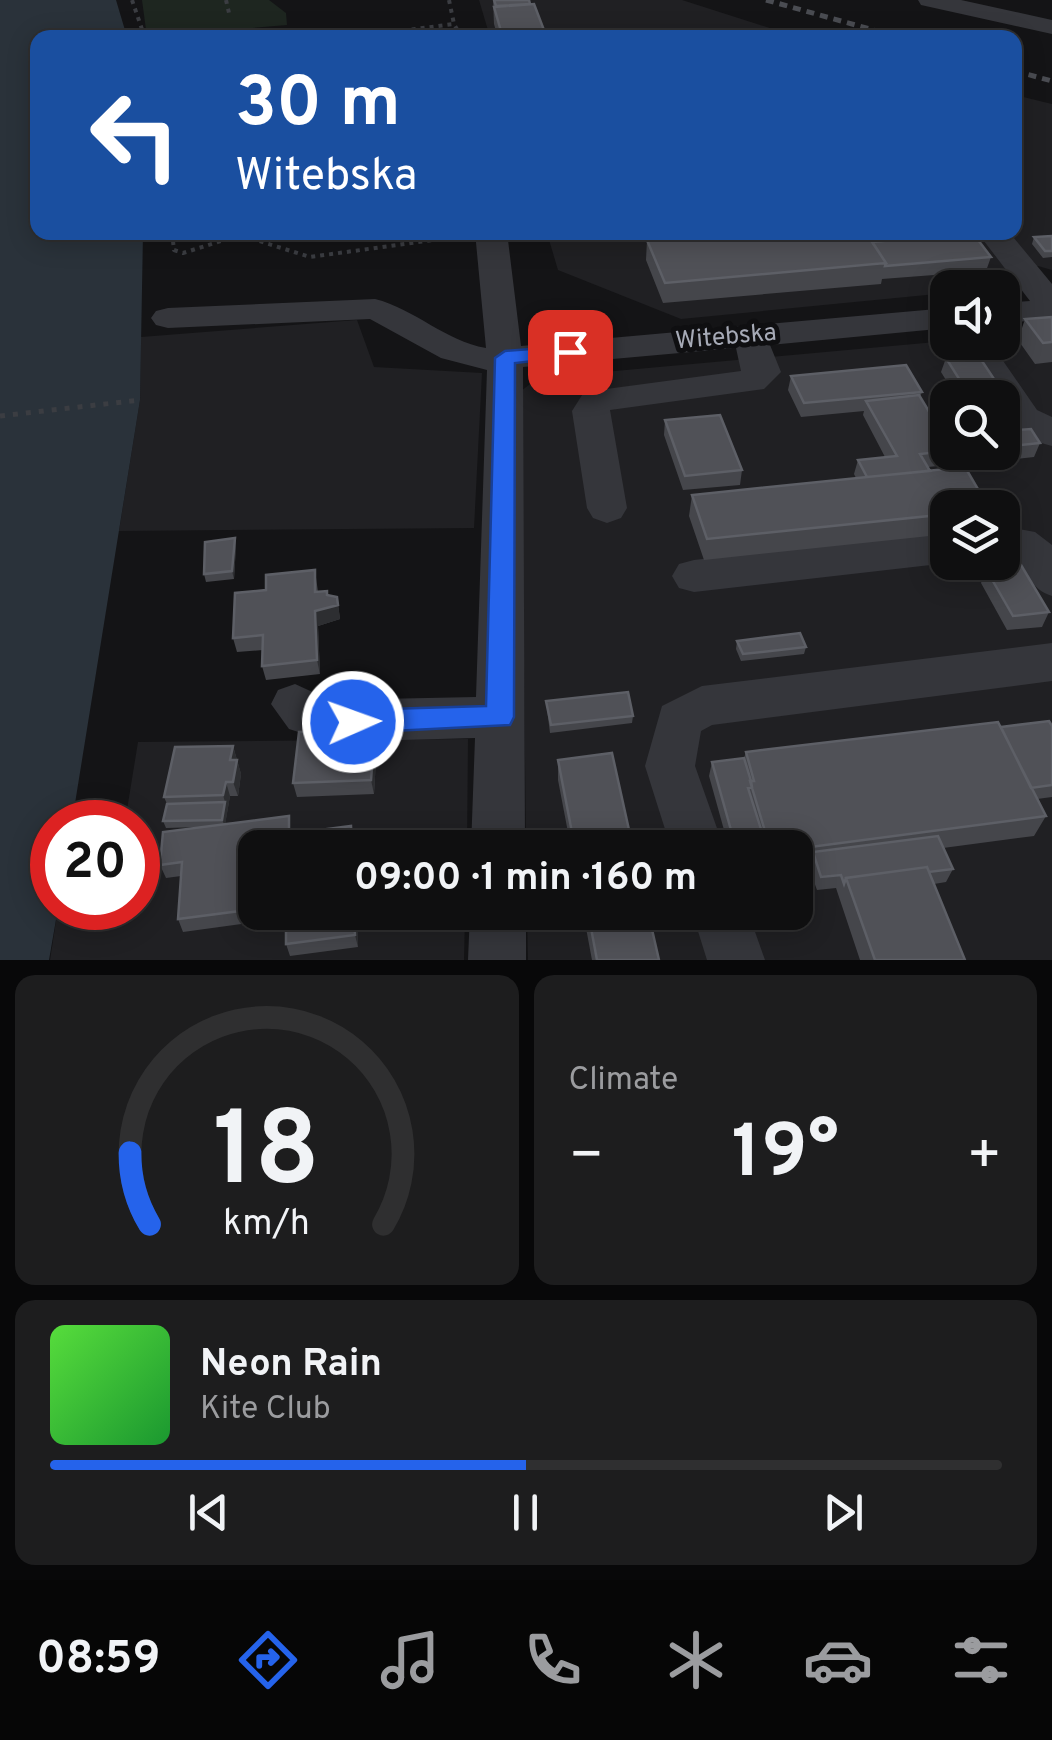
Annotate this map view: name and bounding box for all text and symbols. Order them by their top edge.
text: 30 m [235,62,401,151]
icon: left [70,70,200,200]
text: Witebska [235,149,417,206]
map controls [930,270,1020,580]
button: sound [930,270,1020,360]
pin [528,310,613,395]
street label: Witebska [674,318,778,358]
icon: arrive [543,325,598,380]
button: search [930,380,1020,470]
button: layers [930,490,1020,580]
position arrow [301,670,405,774]
speed limit sign: 20 [30,800,160,930]
text: 09:00 · 1 min · 160 m [354,855,697,904]
text: Climate [569,1061,678,1101]
text: 18 [213,1090,320,1222]
text: 19° [732,1109,839,1204]
text: − [569,1123,604,1193]
text: + [967,1123,1002,1193]
text: km/h [223,1202,310,1248]
text: Neon Rain [200,1341,382,1390]
text: Kite Club [200,1390,331,1430]
icon: previous [181,1485,236,1540]
icon: pause [498,1485,553,1540]
icon: next [816,1485,871,1540]
icon: directions [233,1625,303,1695]
icon: music [375,1625,445,1695]
icon: phone [518,1625,588,1695]
icon: climate [661,1625,731,1695]
icon: car [803,1625,873,1695]
icon: filters [946,1625,1016,1695]
text: 08:59 [36,1632,160,1689]

